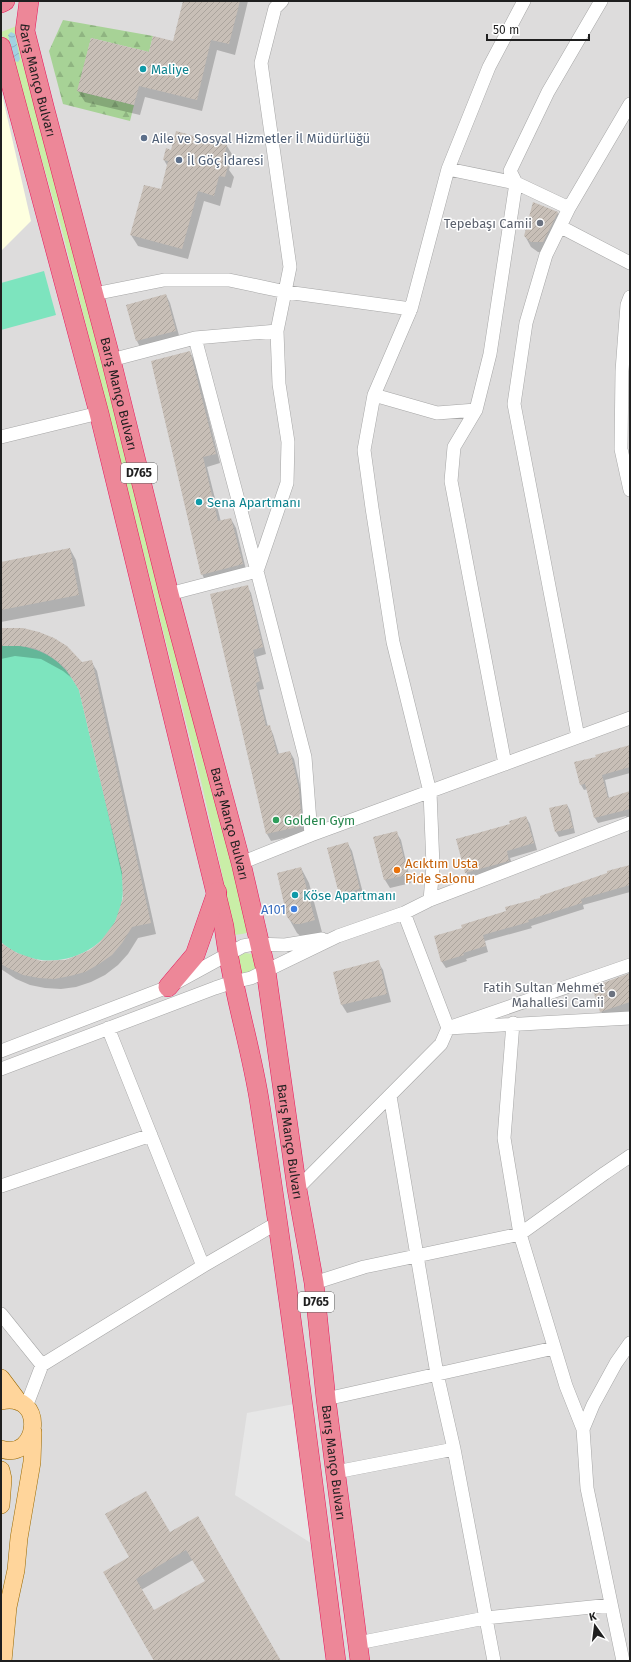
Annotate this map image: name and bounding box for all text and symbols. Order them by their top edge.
scale bar [487,16,589,42]
street label: Barış Manço Bulvarı [17,23,59,138]
text: 50 m [493,23,519,37]
place label: Maliye [151,62,189,77]
marker: Maliye [138,64,148,74]
place label: Aile ve Sosyal Hizmetler İl Müdürlüğü [152,131,370,146]
marker: Aile ve Sosyal Hizmetler İl Müdürlüğü [139,133,149,143]
place label: İl Göç İdaresi [187,153,264,168]
marker: İl Göç İdaresi [174,155,184,165]
place label: Tepebaşı Camii [444,216,532,231]
marker: Tepebaşı Camii [535,218,545,228]
street label: Barış Manço Bulvarı [97,336,140,452]
road number: D765 [121,463,157,483]
place label: Sena Apartmanı [207,495,301,510]
marker: Sena Apartmanı [194,497,204,507]
street label: Barış Manço Bulvarı [208,766,252,882]
place label: Golden Gym [284,813,355,828]
marker: Golden Gym [271,815,281,825]
place label: Acıktım Usta Pide Salonu [405,856,478,886]
marker: Acıktım Usta Pide Salonu [392,865,402,875]
place label: Köse Apartmanı [303,888,396,903]
marker: Köse Apartmanı [290,890,300,900]
place label: A101 [261,902,286,917]
marker: A101 [289,904,299,914]
place label: Fatih Sultan Mehmet Mahallesi Camii [483,980,604,1010]
marker: Fatih Sultan Mehmet Mahallesi Camii [607,989,617,999]
street label: Barış Manço Bulvarı [274,1083,306,1200]
road number: D765 [298,1292,334,1312]
street label: Barış Manço Bulvarı [319,1404,349,1521]
north arrow [575,1606,615,1646]
text: K [588,1609,599,1624]

